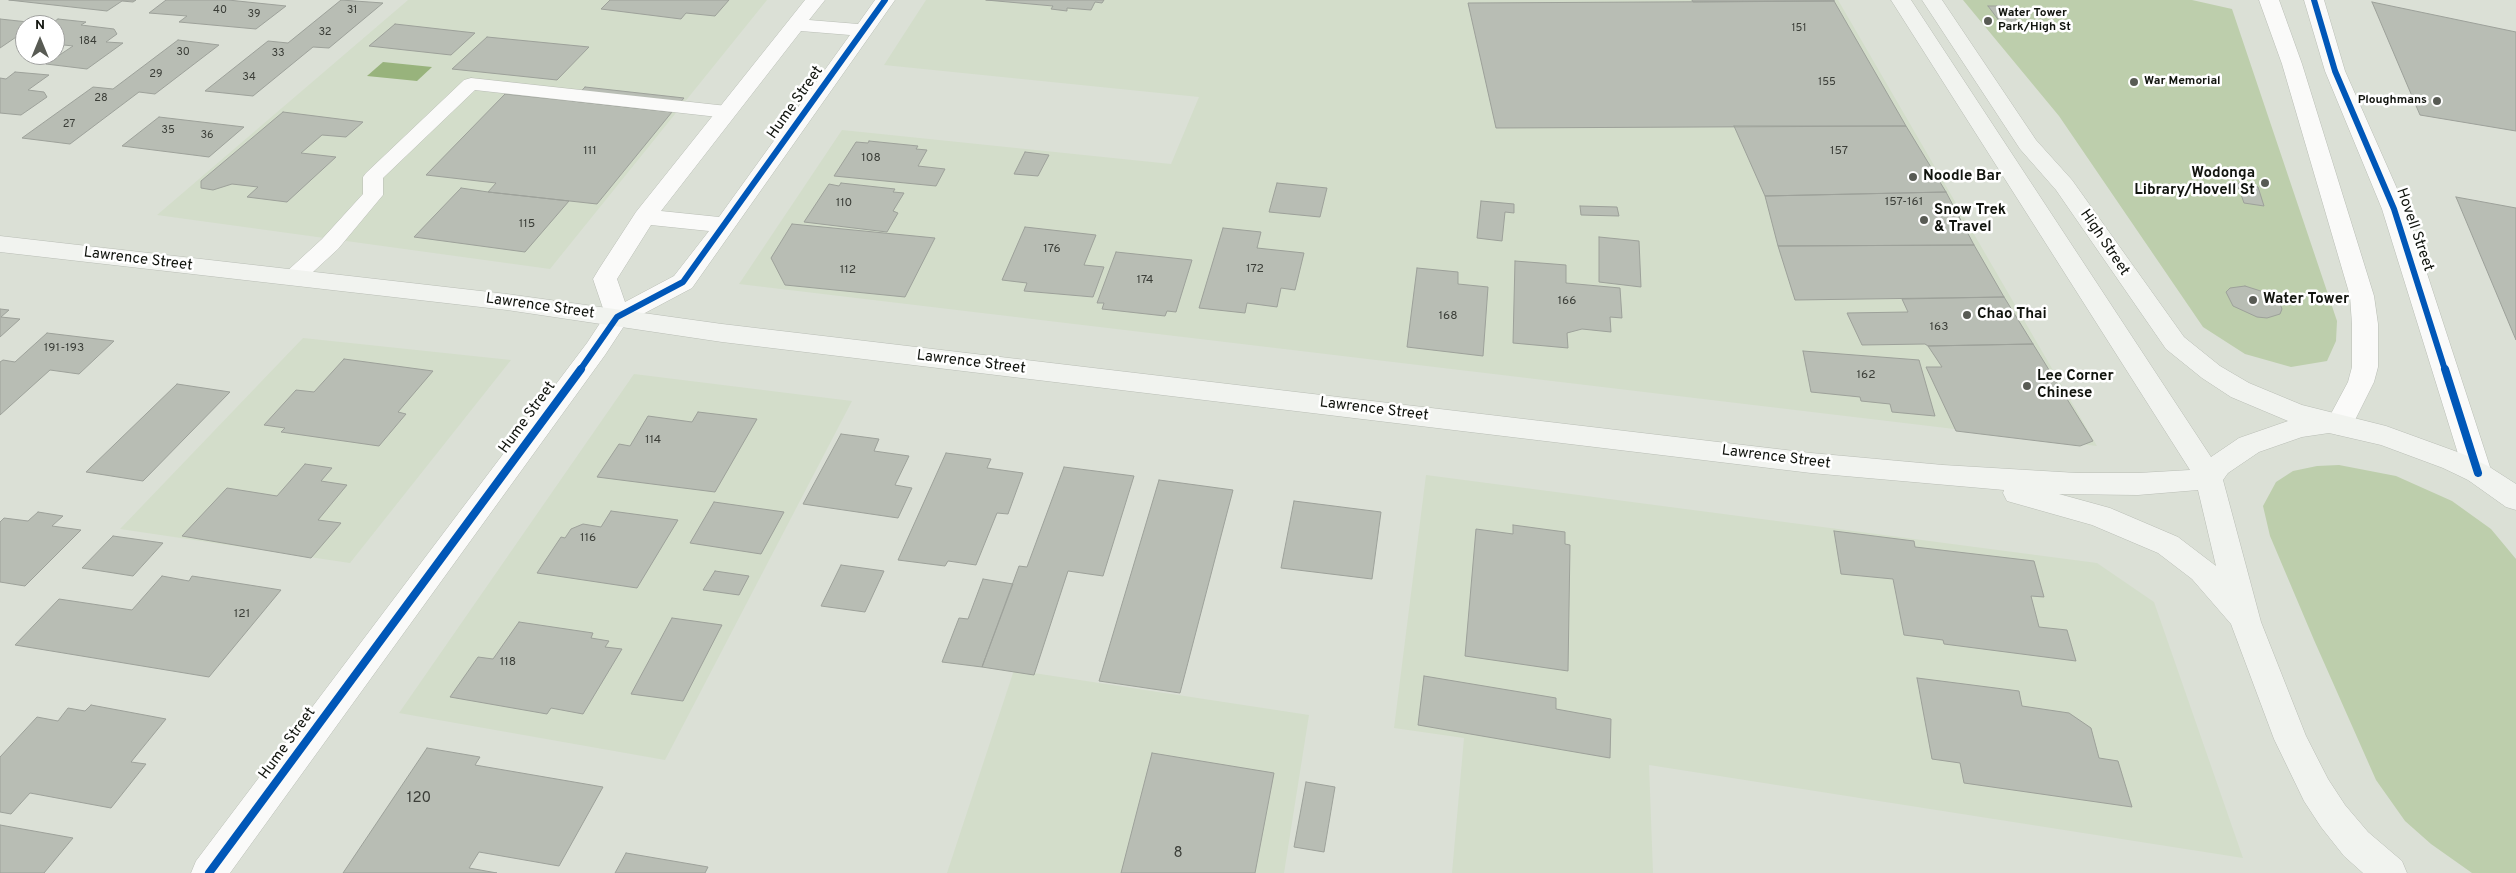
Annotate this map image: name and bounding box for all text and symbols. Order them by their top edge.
house number: 40 [213,4,227,18]
house number: 31 [347,4,357,18]
place label: Water Tower Park/High St [1998,7,2071,35]
house number: 39 [248,8,260,22]
north arrow [15,15,65,65]
marker: Water Tower Park/High St [1982,15,1994,27]
text: N [35,17,45,34]
house number: 151 [1791,22,1807,36]
house number: 32 [318,26,332,40]
house number: 184 [79,35,97,49]
house number: 30 [176,46,190,60]
house number: 33 [271,47,285,61]
street label: Hume Street [764,63,828,143]
house number: 29 [149,68,163,82]
house number: 34 [242,71,256,85]
place label: War Memorial [2144,75,2221,89]
house number: 155 [1818,76,1836,90]
marker: War Memorial [2128,76,2140,88]
house number: 28 [94,92,108,106]
place label: Ploughmans [2358,94,2427,108]
marker: Ploughmans [2431,95,2443,107]
house number: 27 [63,118,75,132]
house number: 35 [161,124,175,138]
house number: 36 [200,129,214,143]
house number: 111 [583,145,597,159]
house number: 157 [1830,145,1848,159]
house number: 108 [861,152,881,166]
place label: Wodonga Library/Hovell St [2134,165,2255,200]
place label: Noodle Bar [1923,168,2001,186]
marker: Noodle Bar [1907,171,1919,183]
marker: Wodonga Library/Hovell St [2259,177,2271,189]
street label: Hovell Street [2391,186,2437,274]
house number: 157-161 [1885,196,1923,210]
house number: 110 [836,197,852,211]
place label: Snow Trek & Travel [1934,202,2006,237]
street label: High Street [2075,206,2133,280]
marker: Snow Trek & Travel [1918,214,1930,226]
house number: 115 [519,218,535,232]
house number: 176 [1043,243,1061,257]
street label: Lawrence Street [82,244,194,276]
house number: 172 [1246,263,1264,277]
house number: 112 [840,264,856,278]
house number: 174 [1137,274,1153,288]
street label: Lawrence Street [484,290,596,324]
place label: Water Tower [2263,291,2349,309]
marker: Water Tower [2247,294,2259,306]
house number: 166 [1558,295,1576,309]
place label: Chao Thai [1977,306,2047,324]
marker: Chao Thai [1961,309,1973,321]
house number: 168 [1439,310,1457,324]
house number: 163 [1930,321,1948,335]
house number: 191-193 [44,342,84,356]
street label: Lawrence Street [915,347,1027,379]
place label: Lee Corner Chinese [2037,368,2114,403]
house number: 162 [1857,369,1875,383]
street label: Hume Street [496,378,560,458]
marker: Lee Corner Chinese [2021,380,2033,392]
street label: Lawrence Street [1318,394,1430,426]
house number: 114 [645,434,661,448]
street label: Lawrence Street [1720,442,1832,474]
house number: 116 [580,532,596,546]
house number: 121 [234,608,250,622]
house number: 118 [500,656,516,670]
street label: Hume Street [256,704,320,784]
house number: 120 [407,790,431,808]
house number: 8 [1173,845,1183,863]

